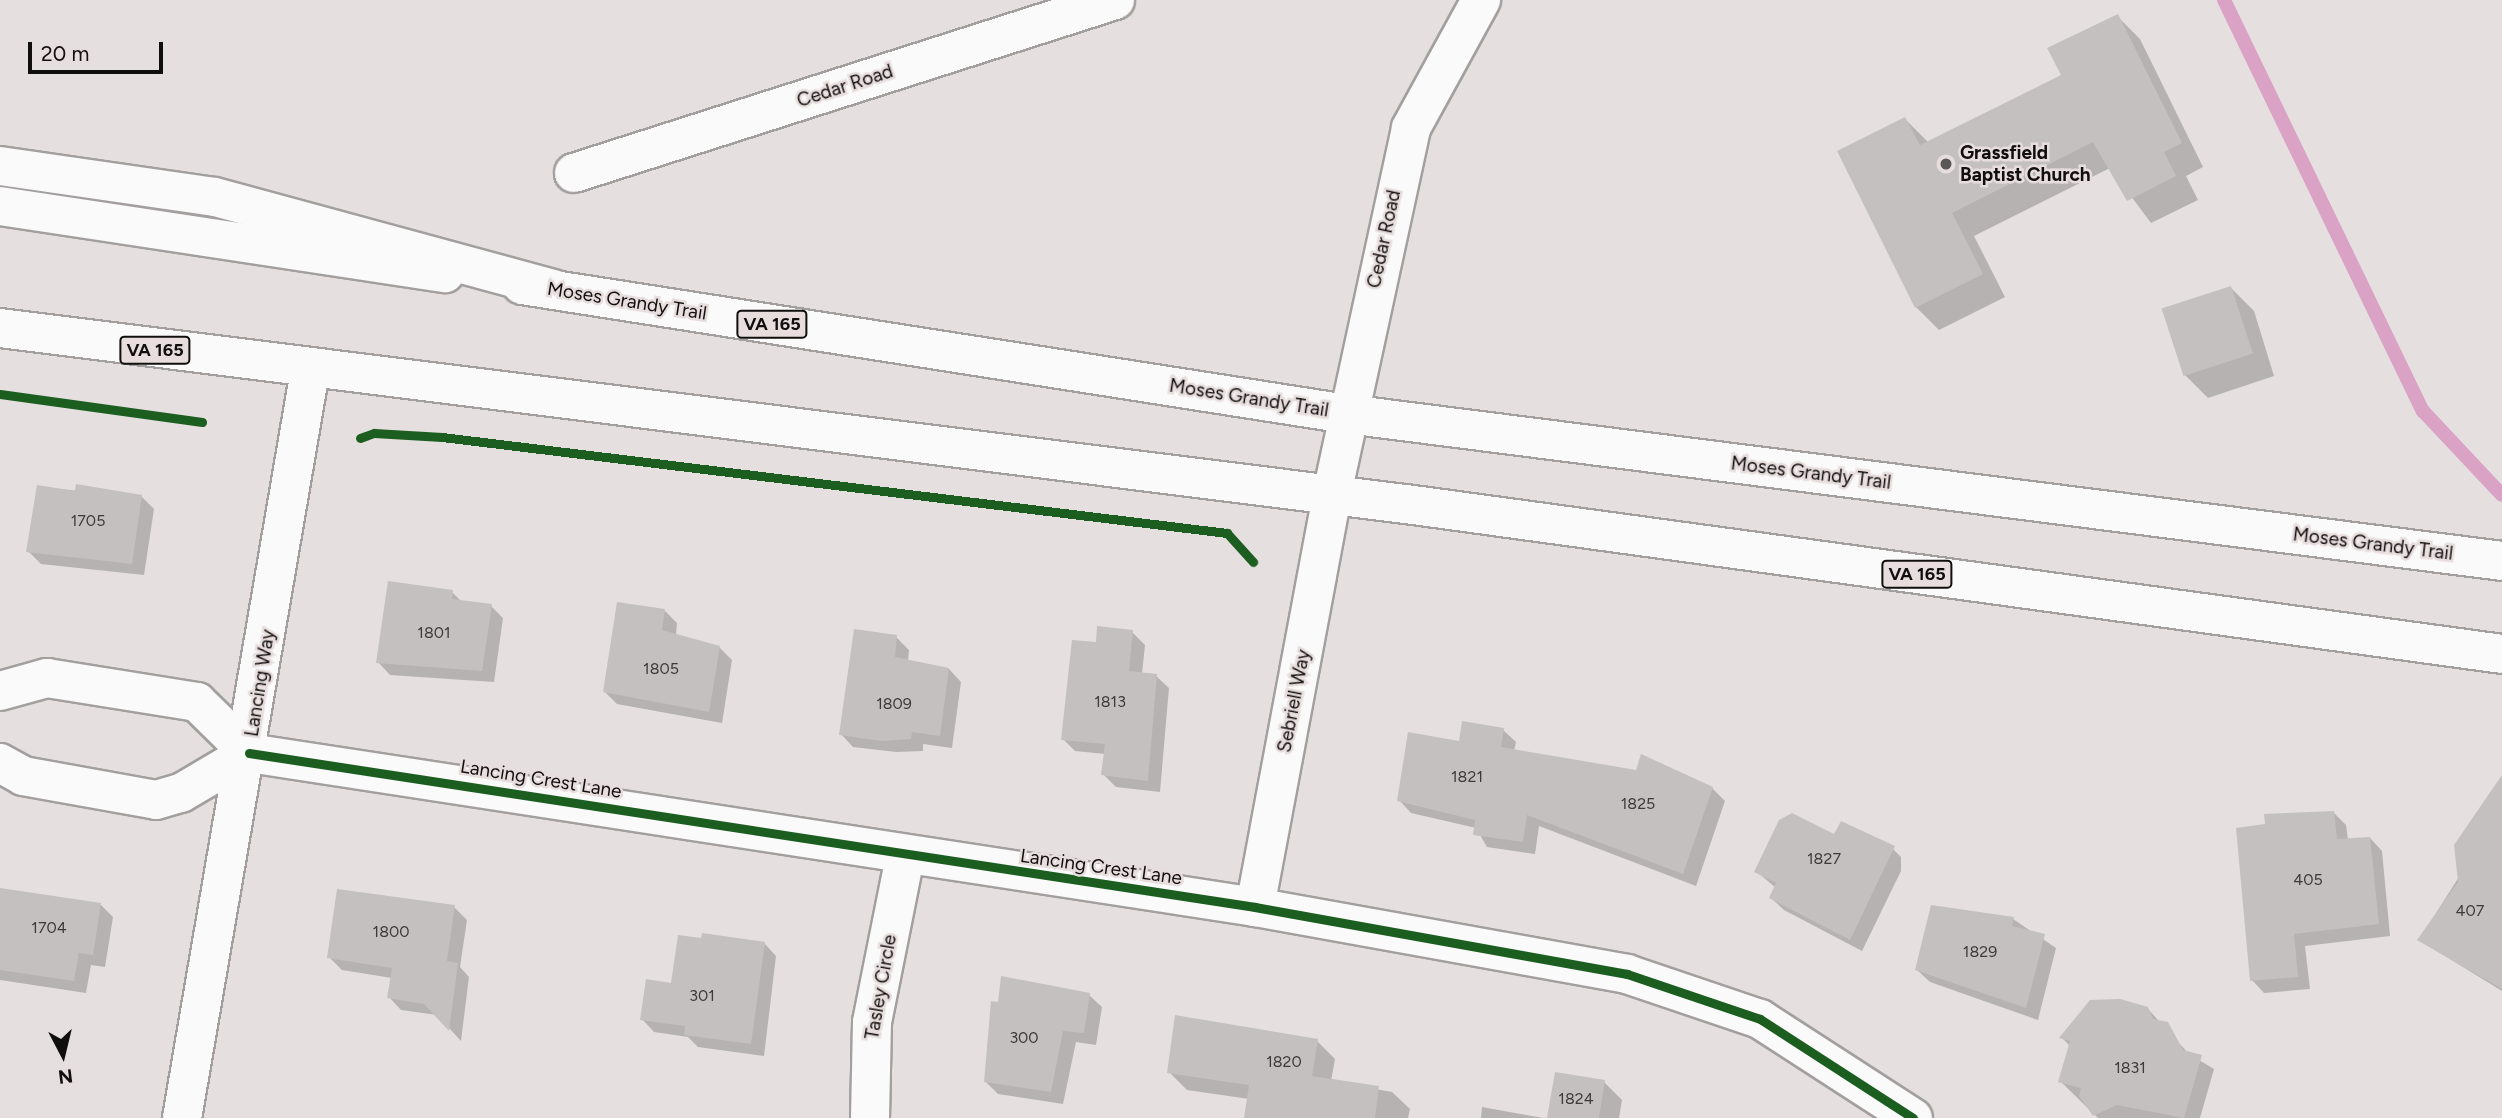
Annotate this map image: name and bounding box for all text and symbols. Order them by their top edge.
scale bar [32,28,166,72]
text: 20 m [41,41,89,66]
street label: Cedar Road [794,60,896,112]
place label: Grassfield Baptist Church [1960,142,2091,186]
marker: Grassfield Baptist Church [1938,156,1954,172]
street label: Cedar Road [1362,188,1406,290]
street label: Moses Grandy Trail [546,277,708,325]
road number: VA 165 [735,310,809,338]
road number: VA 165 [118,336,192,364]
street label: Moses Grandy Trail [1168,374,1330,422]
street label: Moses Grandy Trail [1730,452,1892,494]
house number: 1705 [71,511,105,531]
street label: Moses Grandy Trail [2292,523,2454,565]
road number: VA 165 [1880,560,1954,588]
house number: 1801 [417,623,451,643]
street label: Lancing Way [240,628,280,738]
street label: Sebriell Way [1273,648,1315,754]
house number: 1805 [643,659,679,679]
house number: 1813 [1094,692,1126,712]
house number: 1809 [876,694,912,714]
street label: Lancing Crest Lane [459,755,623,803]
house number: 1821 [1451,767,1483,787]
house number: 1825 [1621,794,1655,814]
street label: Lancing Crest Lane [1019,844,1183,890]
house number: 1827 [1807,849,1841,869]
house number: 405 [2293,870,2323,890]
house number: 407 [2456,901,2484,921]
house number: 1704 [31,918,67,938]
house number: 1800 [373,922,409,942]
street label: Tasley Circle [861,933,901,1041]
house number: 1829 [1963,942,1997,962]
house number: 301 [689,986,715,1006]
north arrow [28,1020,98,1090]
house number: 300 [1009,1028,1039,1048]
house number: 1820 [1266,1052,1302,1072]
house number: 1831 [2114,1058,2146,1078]
text: N [57,1064,74,1089]
house number: 1824 [1558,1089,1594,1109]

